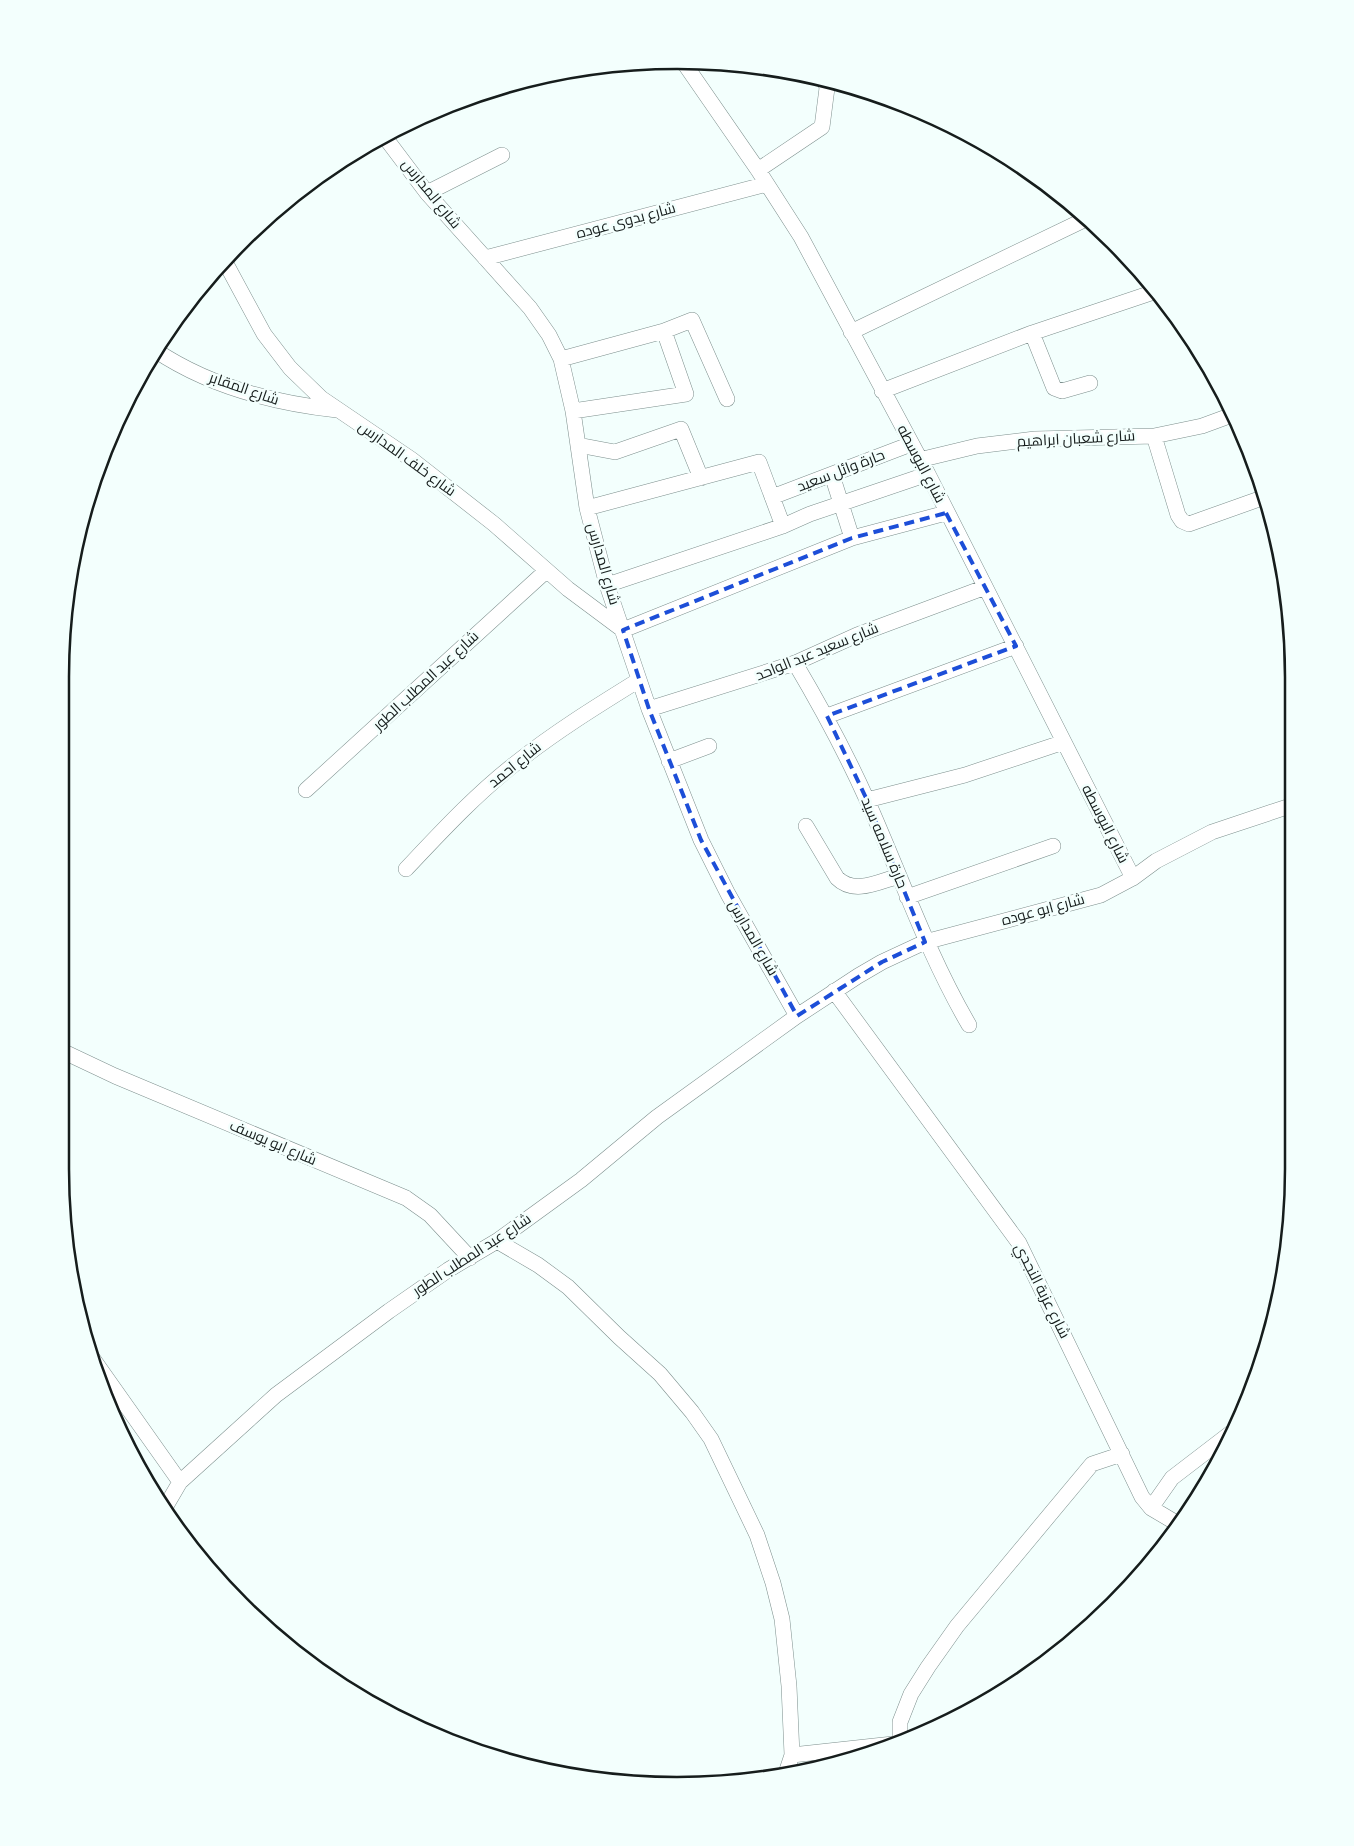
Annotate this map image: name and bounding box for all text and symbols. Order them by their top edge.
street label: شارع المدارس [396,155,466,233]
street label: شارع بدوى عوده [574,198,678,244]
street label: شارع المقابر [205,367,282,411]
street label: شارع خلف المدارس [354,416,460,502]
street label: شارع البوسطه [892,421,950,507]
street label: شارع شعبان ابراهيم [1016,425,1136,453]
street label: حارة وائل سعيد [794,445,888,497]
street label: شارع المدارس [581,520,625,608]
street label: شارع سعيد عبد الواحد [752,618,882,686]
street label: شارع عبد المطلب الطور [368,626,484,736]
street label: شارع احمد [484,737,546,793]
street label: شارع البوسطه [1076,781,1134,867]
street label: حارة سلامه سيد [855,794,913,892]
street label: شارع ابو عوده [999,889,1087,931]
street label: شارع المدارس [723,896,783,980]
street label: شارع ابو يوسف [226,1115,320,1171]
street label: شارع عبد المطلب الطور [408,1209,535,1302]
street label: شارع عزبة النجدي [1008,1240,1075,1343]

